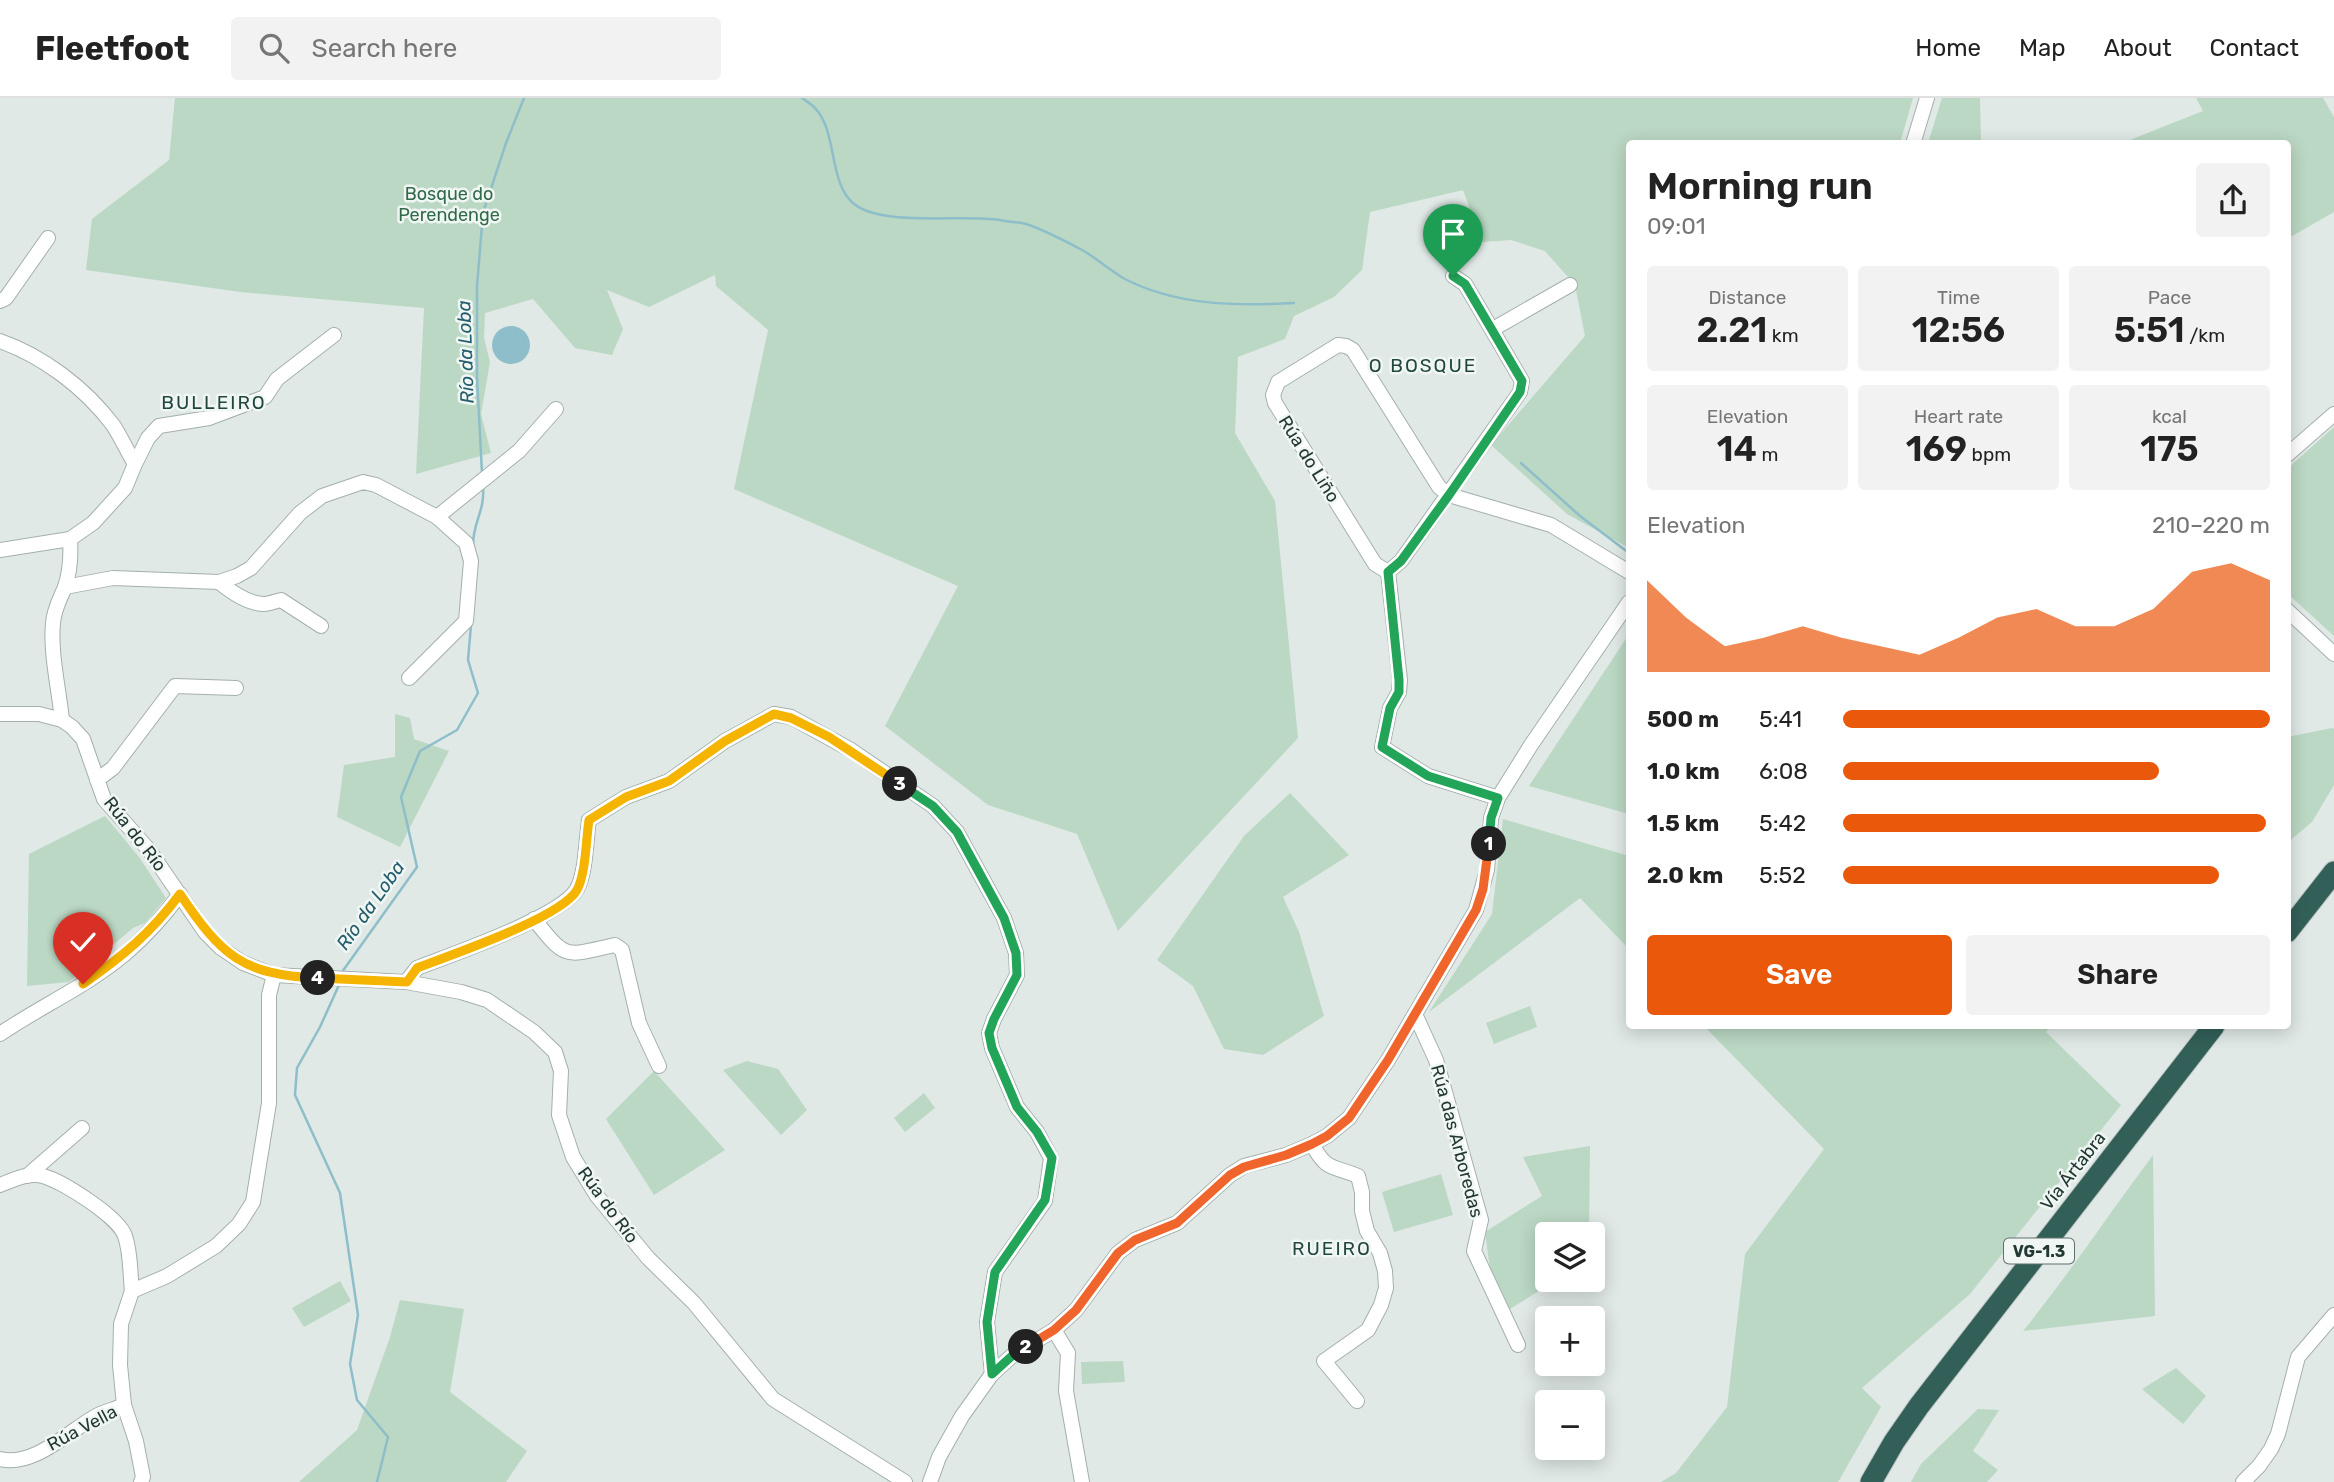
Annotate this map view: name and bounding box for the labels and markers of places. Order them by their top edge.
pin [1423,204,1483,276]
pin: 3 [883,766,918,802]
pin: 1 [1472,826,1506,862]
pin [53,912,113,984]
pin: 4 [300,960,336,996]
pin: 2 [1009,1330,1044,1364]

